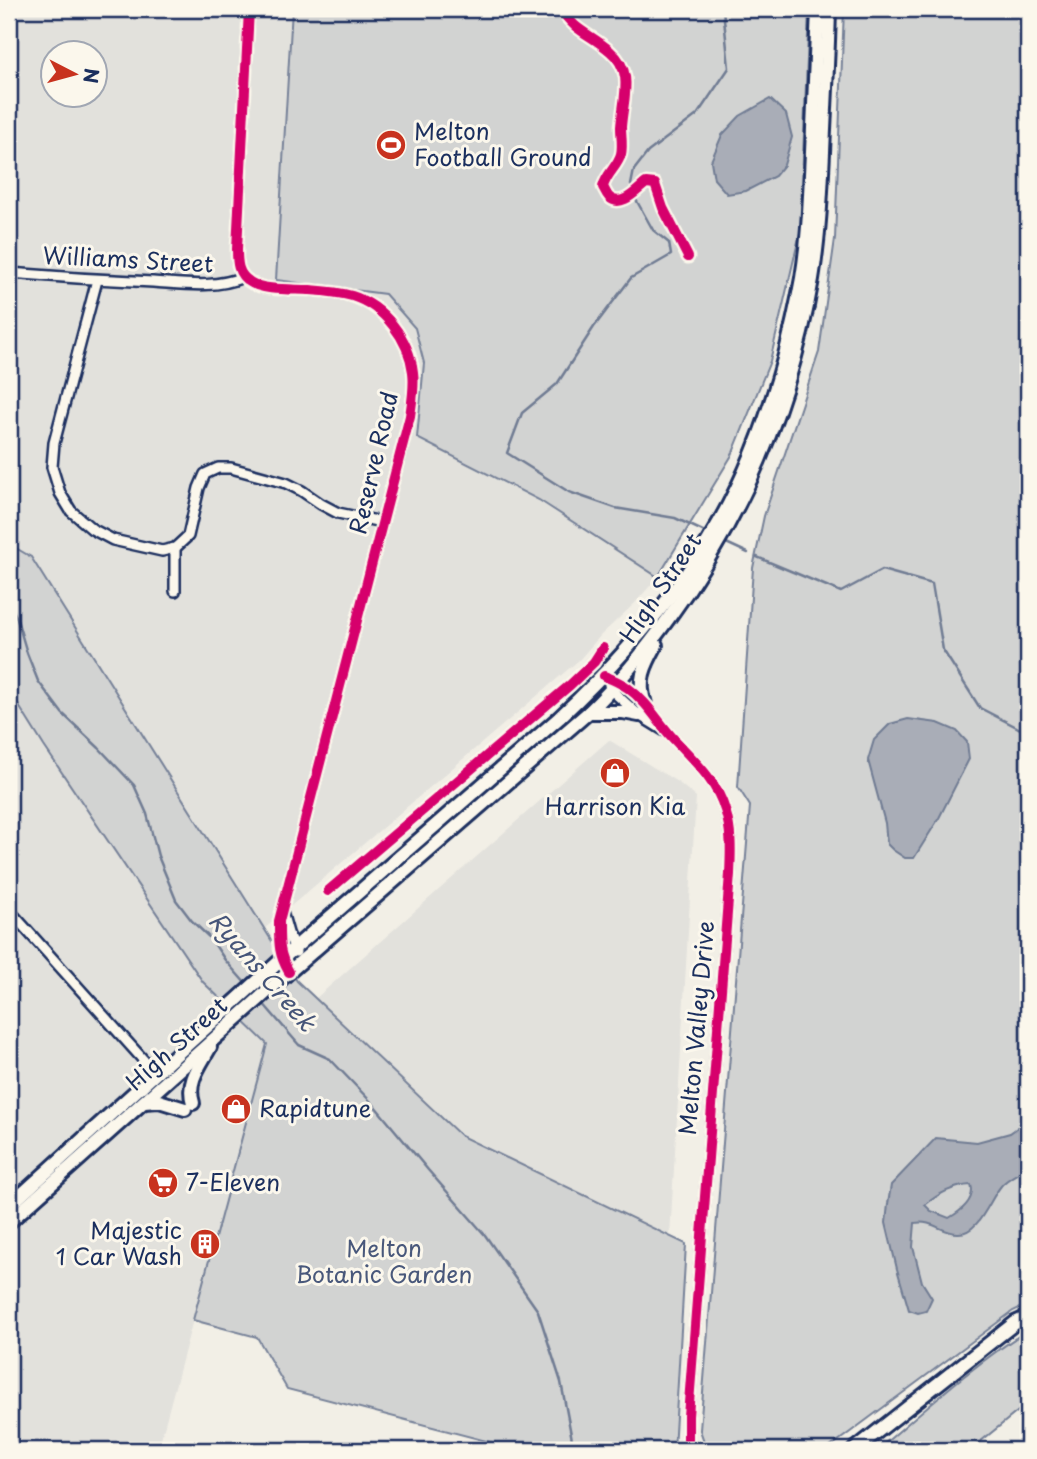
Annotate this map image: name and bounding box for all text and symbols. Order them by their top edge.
north arrow [38,38,108,108]
text: N [77,67,107,85]
place label: Melton Football Ground [414,113,592,174]
sports icon: Melton Football Ground [374,128,408,162]
street label: Williams Street [42,237,214,280]
street label: Reserve Road [339,388,406,537]
street label: High Street [610,525,709,649]
shop icon: Harrison Kia [598,756,632,790]
place label: Harrison Kia [545,788,685,823]
water label: Ryans Creek [201,903,326,1039]
street label: Melton Valley Drive [669,919,722,1136]
street label: High Street [118,988,234,1098]
place label: Rapidtune [259,1090,371,1125]
shop icon: Rapidtune [219,1092,253,1126]
place label: 7-Eleven [186,1164,280,1199]
supermarket icon: 7-Eleven [146,1166,180,1200]
place label: Majestic 1 Car Wash [56,1212,182,1273]
building icon: Majestic 1 Car Wash [188,1227,222,1261]
park label: Melton Botanic Garden [296,1230,472,1291]

